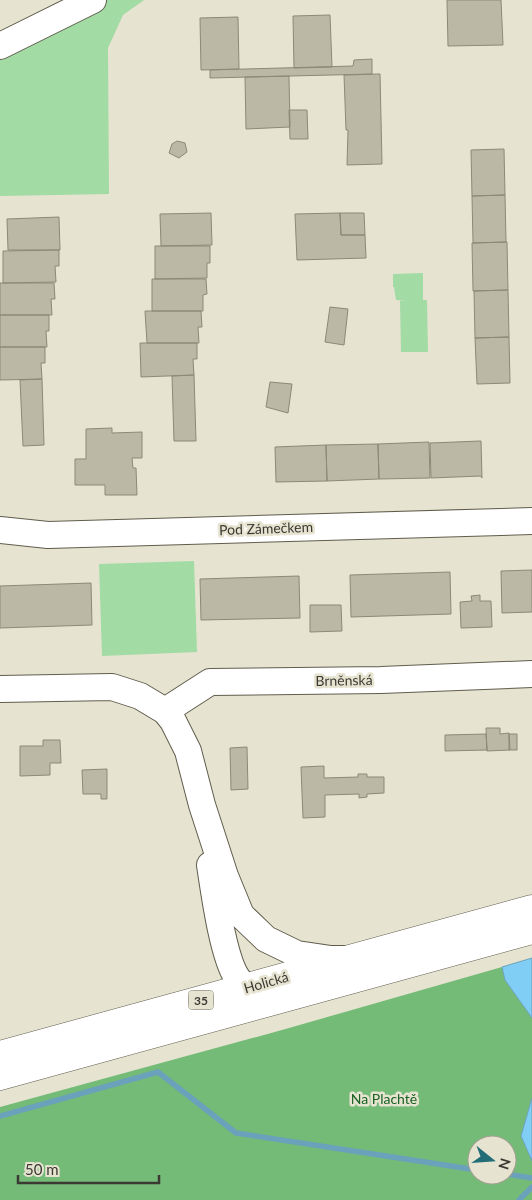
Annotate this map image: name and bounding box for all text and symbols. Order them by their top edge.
street label: Pod Zámečkem [219,518,313,538]
street label: Brněnská [315,671,373,689]
street label: Holická [242,968,290,996]
road number: 35 [188,990,214,1010]
park label: Na Plachtě [351,1090,417,1107]
north arrow [467,1135,517,1185]
scale bar [18,1152,159,1184]
text: N [495,1156,515,1172]
text: 50 m [25,1160,59,1178]

